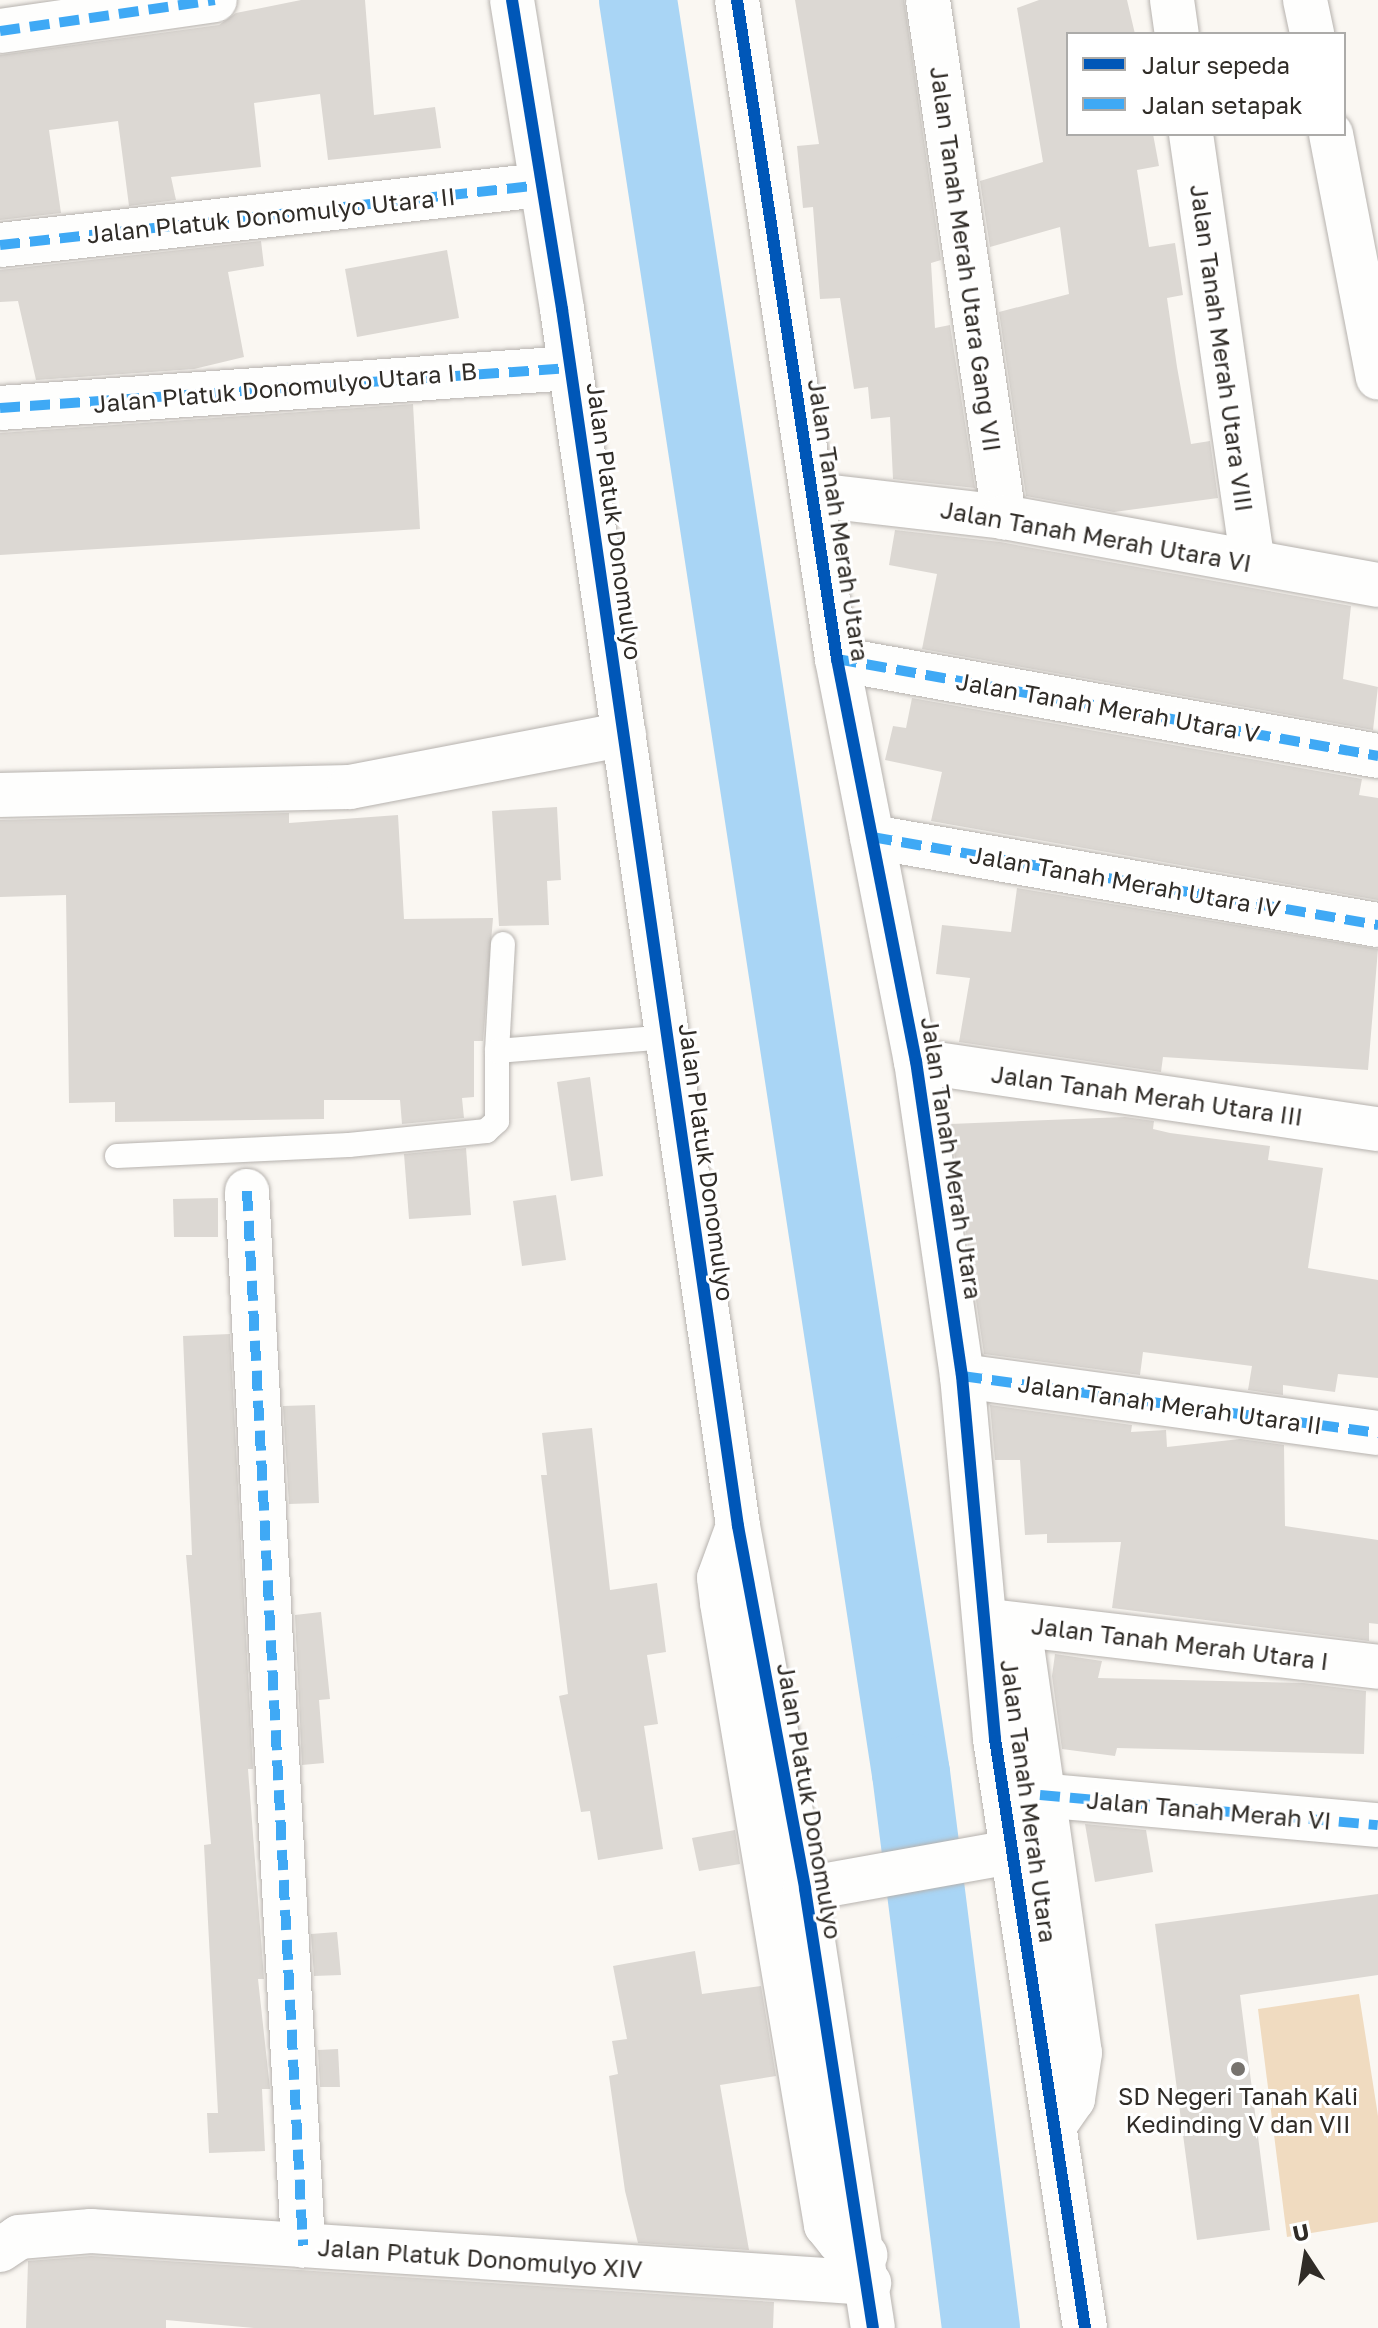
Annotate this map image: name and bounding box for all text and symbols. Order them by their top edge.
legend [1066,32,1346,136]
text: Jalur sepeda [1142,50,1290,79]
street label: Jalan Tanah Merah Utara Gang VII [925,65,1007,453]
text: Jalan setapak [1142,90,1303,119]
street label: Jalan Platuk Donomulyo Utara II [85,181,457,249]
street label: Jalan Tanah Merah Utara VIII [1185,182,1259,514]
street label: Jalan Platuk Donomulyo Utara I B [92,356,478,418]
street label: Jalan Tanah Merah Utara [802,377,876,663]
street label: Jalan Platuk Donomulyo [581,380,649,662]
street label: Jalan Tanah Merah Utara VI [938,494,1254,578]
street label: Jalan Tanah Merah Utara V [954,666,1262,748]
street label: Jalan Tanah Merah Utara IV [967,839,1283,923]
street label: Jalan Tanah Merah Utara [915,1015,989,1301]
street label: Jalan Platuk Donomulyo [673,1021,741,1303]
street label: Jalan Tanah Merah Utara III [989,1059,1305,1131]
street label: Jalan Tanah Merah Utara II [1016,1368,1324,1440]
street label: Jalan Tanah Merah Utara I [1030,1610,1330,1676]
street label: Jalan Tanah Merah Utara [995,1658,1063,1944]
street label: Jalan Platuk Donomulyo [772,1661,848,1941]
street label: Jalan Tanah Merah VI [1085,1785,1333,1835]
marker: SD Negeri Tanah Kali Kedinding V dan VII [1229,2060,1247,2078]
place label: SD Negeri Tanah Kali Kedinding V dan VII [1118,2082,1358,2138]
north arrow [1266,2216,1346,2296]
text: U [1290,2217,1312,2247]
street label: Jalan Platuk Donomulyo XIV [317,2232,643,2284]

